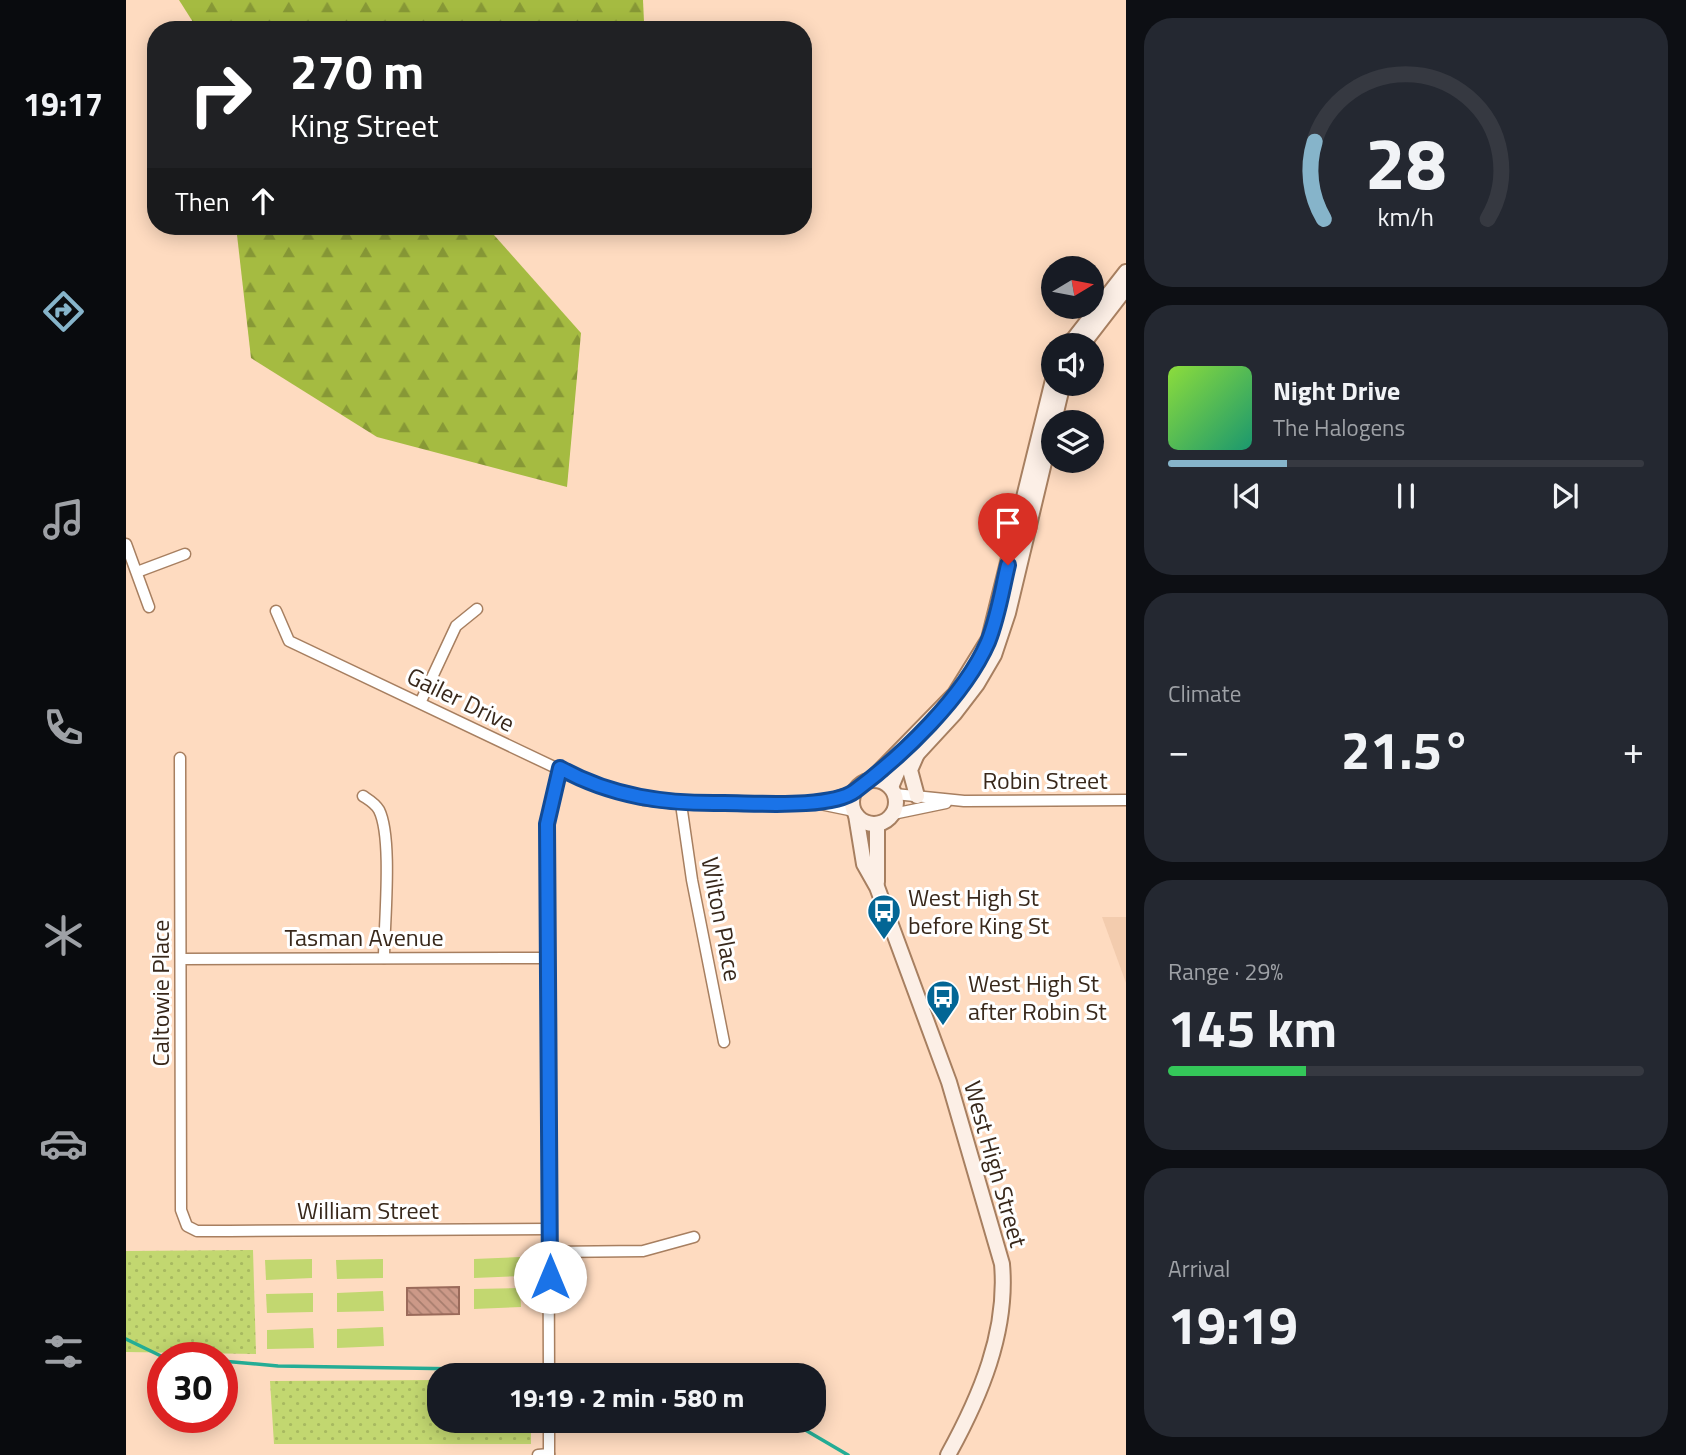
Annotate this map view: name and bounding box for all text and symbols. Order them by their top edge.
text: 270 m [290,33,424,108]
icon: right [175,49,266,140]
text: 19:17 [23,80,103,128]
text: King Street [290,101,438,149]
text: 28 [1365,107,1447,217]
text: Then [175,182,230,221]
icon: ahead [244,182,282,220]
text: km/h [1378,198,1434,236]
north arrow [1041,256,1104,318]
map controls [1041,256,1104,473]
icon: directions [39,287,88,336]
button: sound [1041,333,1104,396]
text: Night Drive [1273,371,1400,410]
button: layers [1041,410,1104,473]
text: The Halogens [1273,410,1405,445]
icon: previous [1228,477,1266,515]
icon: pause [1387,477,1425,515]
icon: next [1546,477,1584,515]
pin [978,493,1038,565]
icon: music [39,495,88,544]
icon: arrive [989,504,1027,542]
street label: Gailer Drive [401,657,521,741]
text: Climate [1168,676,1241,711]
icon: phone [39,703,88,752]
text: 21.5° [1341,710,1471,789]
text: − [1168,721,1189,779]
text: + [1623,721,1644,779]
street label: Robin Street [982,762,1108,798]
street label: Wilton Place [692,854,752,984]
place label: West High St before King St [908,879,1050,943]
bus stop icon: West High St before King St [865,892,903,941]
icon: climate [39,911,88,960]
street label: Tasman Avenue [285,919,444,955]
street label: Caltowie Place [142,920,178,1066]
text: Range · 29% [1168,954,1283,989]
place label: West High St after Robin St [968,965,1107,1029]
bus stop icon: West High St after Robin St [924,978,962,1027]
text: 145 km [1168,988,1337,1067]
street label: West High Street [955,1077,1037,1252]
icon: car [39,1119,88,1168]
street label: William Street [297,1192,440,1228]
position arrow [513,1240,587,1314]
text: Arrival [1168,1251,1230,1286]
text: 19:19 [1168,1285,1298,1364]
icon: filters [39,1327,88,1376]
speed limit sign: 30 [147,1342,238,1433]
text: 19:19 · 2 min · 580 m [509,1378,744,1417]

